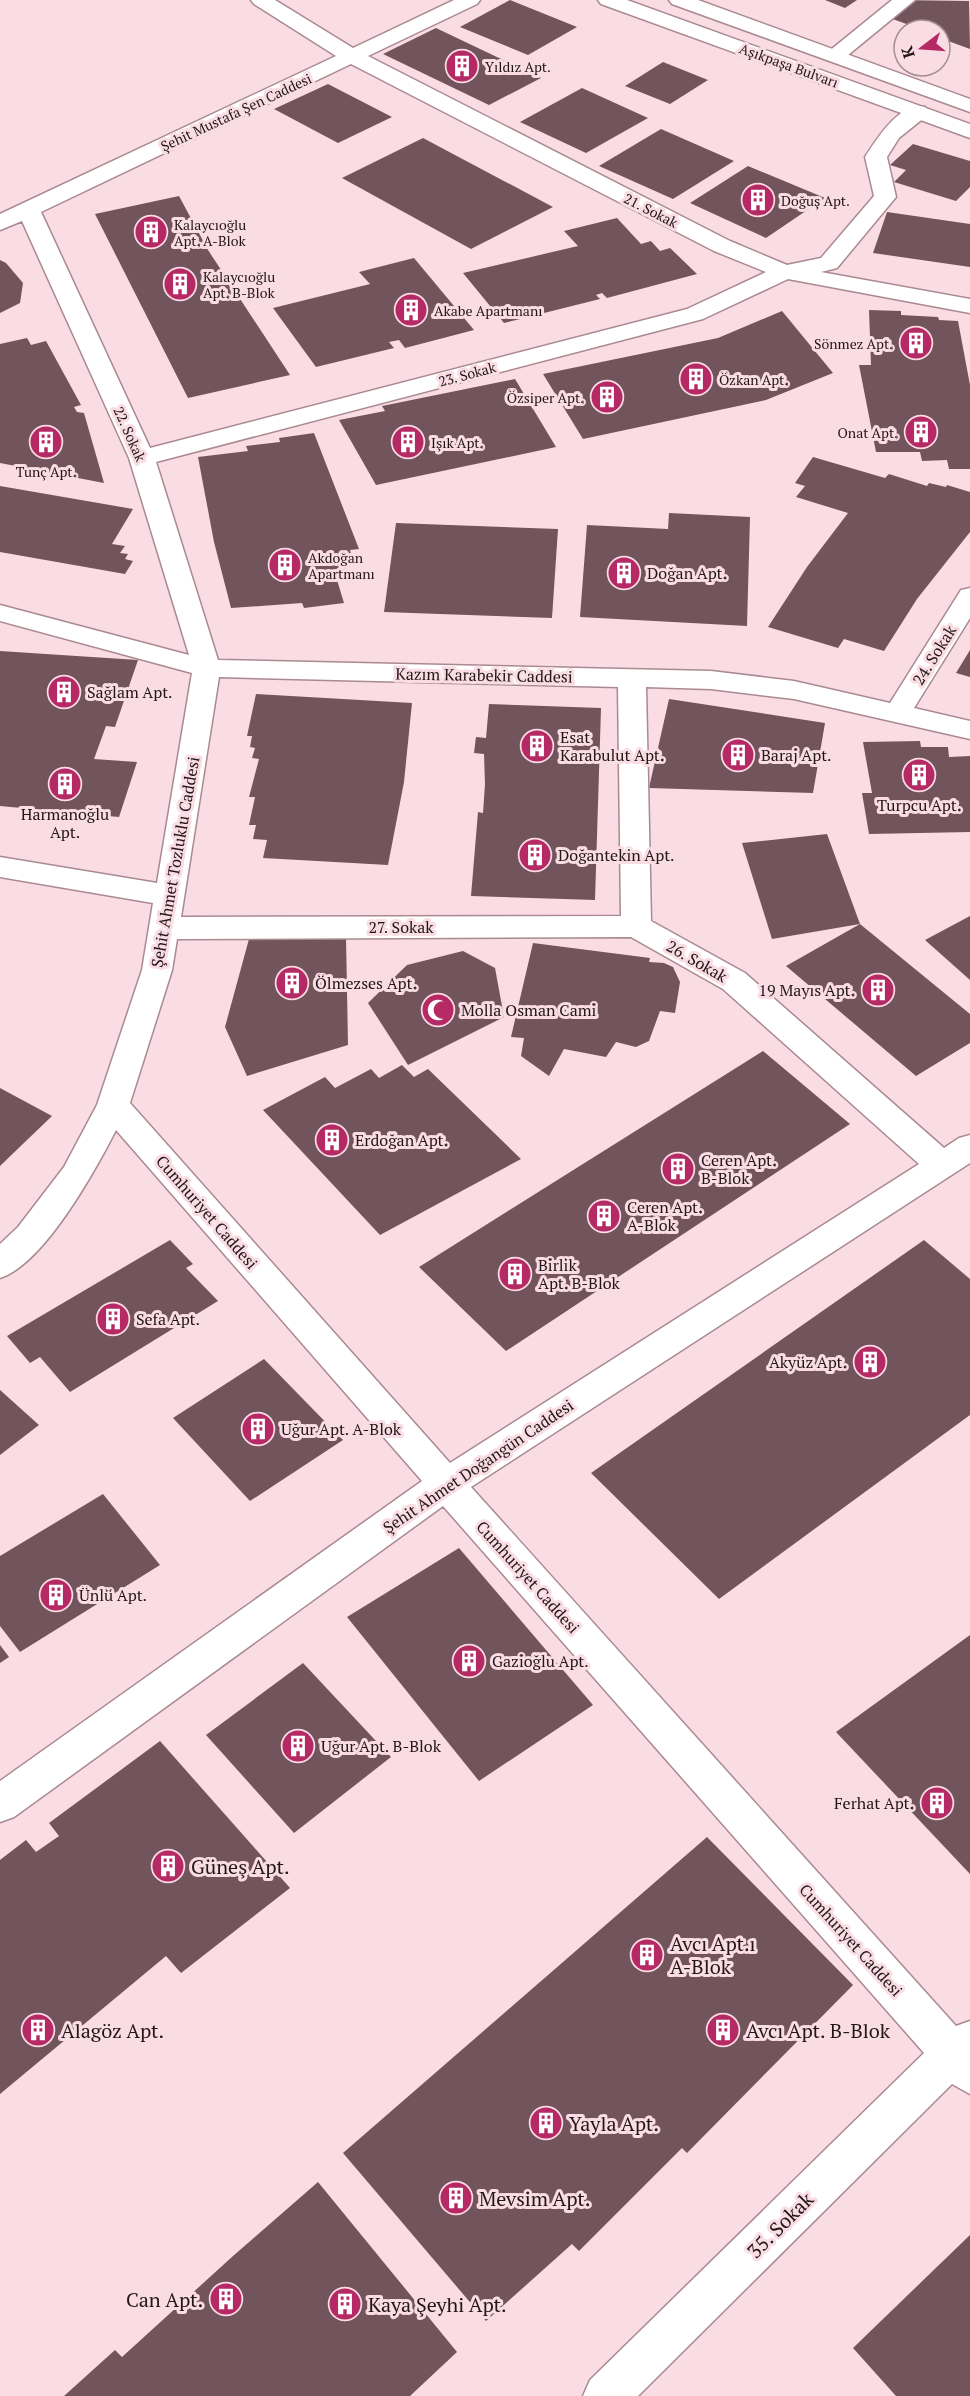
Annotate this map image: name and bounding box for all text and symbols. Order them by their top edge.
north arrow [892,18,952,78]
street label: Aşıkpaşa Bulvarı [737,38,841,92]
text: K [895,43,920,61]
building icon: Yıldız Apt. [444,48,480,84]
place label: Yıldız Apt. [485,57,551,76]
street label: Şehit Mustafa Şen Caddesi [157,69,315,155]
building icon: Doğuş Apt. [740,182,776,218]
street label: 21. Sokak [621,188,682,232]
place label: Doğuş Apt. [781,191,850,210]
building icon: Kalaycıoğlu Apt. A-Blok [133,214,169,250]
place label: Kalaycıoğlu Apt. A-Blok [174,215,247,250]
building icon: Kalaycıoğlu Apt. B-Blok [162,266,198,302]
place label: Kalaycıoğlu Apt. B-Blok [203,267,275,302]
building icon: Akabe Apartmanı [393,292,429,328]
place label: Akabe Apartmanı [434,301,542,320]
building icon: Sönmez Apt. [898,325,934,361]
place label: Sönmez Apt. [814,334,893,353]
street label: 23. Sokak [436,357,498,391]
building icon: Özkan Apt. [678,361,714,397]
place label: Özkan Apt. [719,370,788,389]
building icon: Özsiper Apt. [589,379,625,415]
place label: Özsiper Apt. [507,388,584,407]
street label: 22. Sokak [109,403,151,465]
building icon: Onat Apt. [903,414,939,450]
place label: Onat Apt. [837,423,898,442]
building icon: Tunç Apt. [28,424,64,460]
building icon: Işık Apt. [390,424,426,460]
place label: Işık Apt. [431,433,483,452]
place label: Tunç Apt. [16,462,76,481]
building icon: Akdoğan Apartmanı [267,547,303,583]
place label: Akdoğan Apartmanı [308,548,375,583]
building icon: Doğan Apt. [606,555,642,591]
place label: Doğan Apt. [647,562,727,584]
street label: 24. Sokak [907,620,961,689]
street label: Kazım Karabekir Caddesi [395,662,573,688]
building icon: Sağlam Apt. [46,674,82,710]
place label: Sağlam Apt. [87,681,173,703]
place label: Esat Karabulut Apt. [560,726,664,766]
building icon: Esat Karabulut Apt. [519,728,555,764]
building icon: Baraj Apt. [720,737,756,773]
place label: Baraj Apt. [761,744,832,766]
street label: Şehit Ahmet Tozluklu Caddesi [146,755,204,969]
building icon: Turpcu Apt. [901,757,937,793]
building icon: Harmanoğlu Apt. [47,766,83,802]
place label: Turpcu Apt. [877,794,961,816]
place label: Harmanoğlu Apt. [21,803,109,843]
building icon: Doğantekin Apt. [517,837,553,873]
place label: Doğantekin Apt. [558,844,675,866]
street label: 27. Sokak [368,916,434,938]
street label: 26. Sokak [663,935,732,988]
building icon: Ölmezses Apt. [274,965,310,1001]
place label: Ölmezses Apt. [315,972,417,994]
building icon: 19 Mayıs Apt. [860,972,896,1008]
place label: 19 Mayıs Apt. [758,979,855,1001]
mosque icon: Molla Osman Cami [420,992,456,1028]
place label: Molla Osman Cami [461,999,597,1021]
building icon: Erdoğan Apt. [314,1122,350,1158]
place label: Erdoğan Apt. [355,1129,448,1151]
place label: Ceren Apt. B-Blok [701,1149,776,1189]
street label: Cumhuriyet Caddesi [151,1150,263,1274]
building icon: Ceren Apt. B-Blok [660,1151,696,1187]
place label: Ceren Apt. A-Blok [627,1196,702,1236]
building icon: Ceren Apt. A-Blok [586,1198,622,1234]
place label: Birlik Apt. B-Blok [538,1254,621,1294]
building icon: Birlik Apt. B-Blok [497,1256,533,1292]
building icon: Sefa Apt. [95,1301,131,1337]
place label: Sefa Apt. [136,1308,200,1330]
building icon: Akyüz Apt. [852,1344,888,1380]
place label: Akyüz Apt. [769,1351,847,1373]
street label: Şehit Ahmet Doğangün Caddesi [378,1394,578,1538]
building icon: Uğur Apt. A-Blok [240,1411,276,1447]
place label: Uğur Apt. A-Blok [281,1418,402,1440]
street label: Cumhuriyet Caddesi [472,1516,585,1638]
building icon: Ünlü Apt. [38,1577,74,1613]
place label: Ünlü Apt. [79,1584,147,1606]
building icon: Gazioğlu Apt. [451,1643,487,1679]
place label: Gazioğlu Apt. [492,1650,589,1672]
building icon: Uğur Apt. B-Blok [280,1728,316,1764]
place label: Uğur Apt. B-Blok [321,1735,442,1757]
building icon: Ferhat Apt. [919,1785,955,1821]
place label: Ferhat Apt. [834,1792,914,1814]
building icon: Güneş Apt. [150,1848,186,1884]
place label: Güneş Apt. [191,1853,289,1880]
street label: Cumhuriyet Caddesi [795,1879,908,2001]
place label: Avcı Apt.ı A-Blok [670,1930,756,1980]
building icon: Avcı Apt.ı A-Blok [629,1937,665,1973]
building icon: Alagöz Apt. [20,2012,56,2048]
building icon: Avcı Apt. B-Blok [705,2012,741,2048]
place label: Alagöz Apt. [61,2017,164,2044]
place label: Avcı Apt. B-Blok [746,2017,891,2044]
building icon: Yayla Apt. [528,2105,564,2141]
place label: Yayla Apt. [569,2110,659,2137]
building icon: Mevsim Apt. [438,2180,474,2216]
place label: Mevsim Apt. [479,2185,590,2212]
street label: 35. Sokak [741,2185,820,2264]
building icon: Can Apt. [208,2281,244,2317]
place label: Can Apt. [126,2286,203,2313]
building icon: Kaya Şeyhi Apt. [327,2286,363,2322]
place label: Kaya Şeyhi Apt. [368,2291,507,2318]

